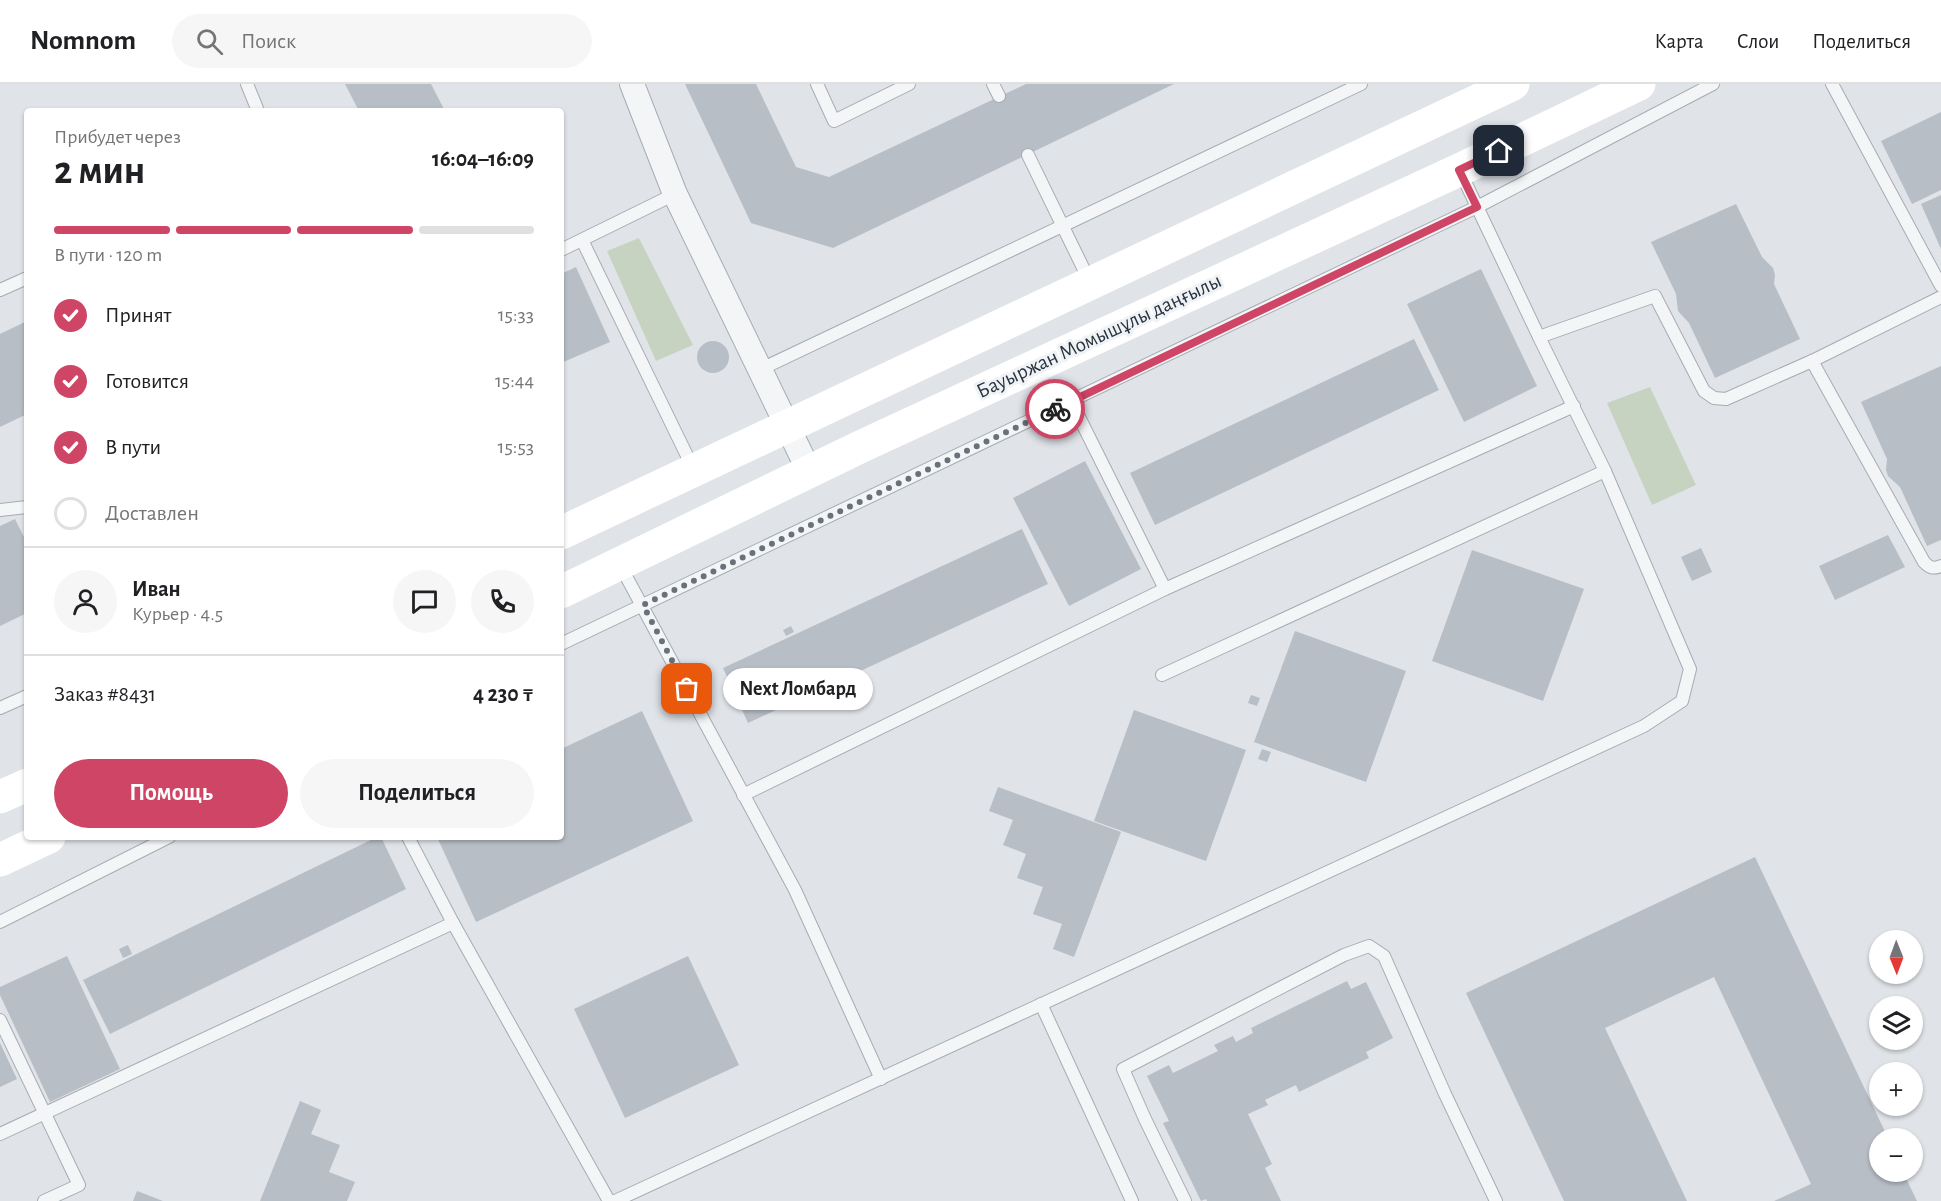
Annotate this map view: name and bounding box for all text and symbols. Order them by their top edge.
search box [172,14,592,68]
icon: search [193,25,226,58]
text: Nomnom [30,27,136,55]
text: Поиск [241,30,296,52]
text: Карта [1654,31,1704,52]
text: Слои [1737,31,1779,52]
text: Поделиться [1812,31,1911,52]
pin [1473,125,1524,176]
text: Прибудет через [54,127,181,147]
icon: home [1482,134,1515,167]
text: 16:04–16:09 [432,148,534,170]
text: 2 мин [54,152,145,191]
text: В пути · 120 m [54,245,162,265]
street label: Бауыржан Момышұлы даңғылы [973,270,1225,402]
icon: check [54,299,87,332]
text: Принят [105,304,171,326]
text: 15:33 [498,305,534,325]
icon: check [54,365,87,398]
text: Готовится [105,370,189,392]
text: 15:44 [495,371,534,391]
courier [1025,379,1085,439]
icon: bike [1039,393,1072,426]
icon: check [54,431,87,464]
text: В пути [105,436,161,458]
text: 15:53 [498,437,534,457]
text: Доставлен [105,502,199,524]
button: person [54,570,117,633]
button: chat [393,570,456,633]
button: phone [471,570,534,633]
text: Иван [132,578,181,600]
text: Курьер · 4.5 [132,604,223,624]
pin [661,663,712,714]
callout: Next Ломбард [723,668,873,710]
icon: bag [670,672,703,705]
text: Next Ломбард [740,679,856,699]
text: Заказ #8431 [54,683,156,705]
text: 4 230 ₸ [473,683,534,705]
button: Помощь [54,759,288,828]
button: Поделиться [300,759,534,828]
north arrow [1869,930,1923,984]
map controls [1869,930,1923,1182]
button: layers [1869,996,1923,1050]
button: + [1869,1062,1923,1116]
button: − [1869,1128,1923,1182]

